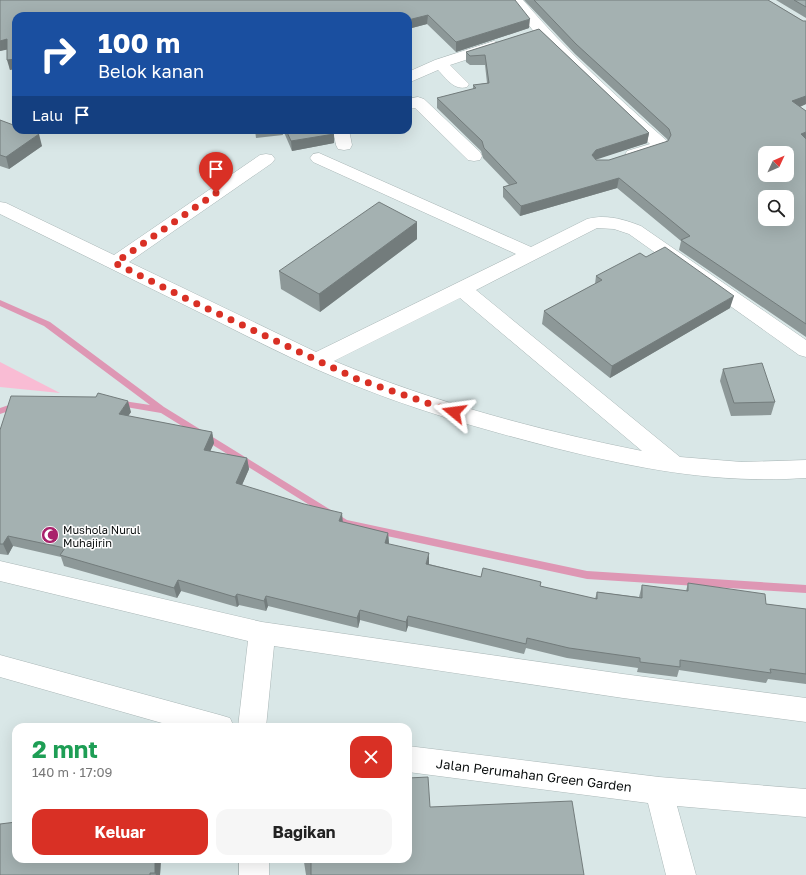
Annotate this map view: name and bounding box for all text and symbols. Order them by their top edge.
text: 100 m [98,26,180,59]
icon: right [32,28,84,80]
text: Belok kanan [98,60,204,82]
icon: arrive [71,104,93,126]
text: Lalu [32,106,63,124]
north arrow [758,146,794,182]
map controls [758,146,794,226]
pin [199,152,233,193]
icon: arrive [205,158,227,180]
button: search [758,190,794,226]
position arrow [433,391,475,433]
place label: Mushola Nurul Muhajirin [63,523,141,549]
mosque icon: Mushola Nurul Muhajirin [40,525,60,545]
text: 2 mnt [32,734,98,763]
button: close [350,736,392,778]
street label: Jalan Perumahan Green Garden [435,755,633,795]
text: 140 m · 17:09 [32,764,112,780]
button: Keluar [32,809,208,855]
button: Bagikan [216,809,392,855]

